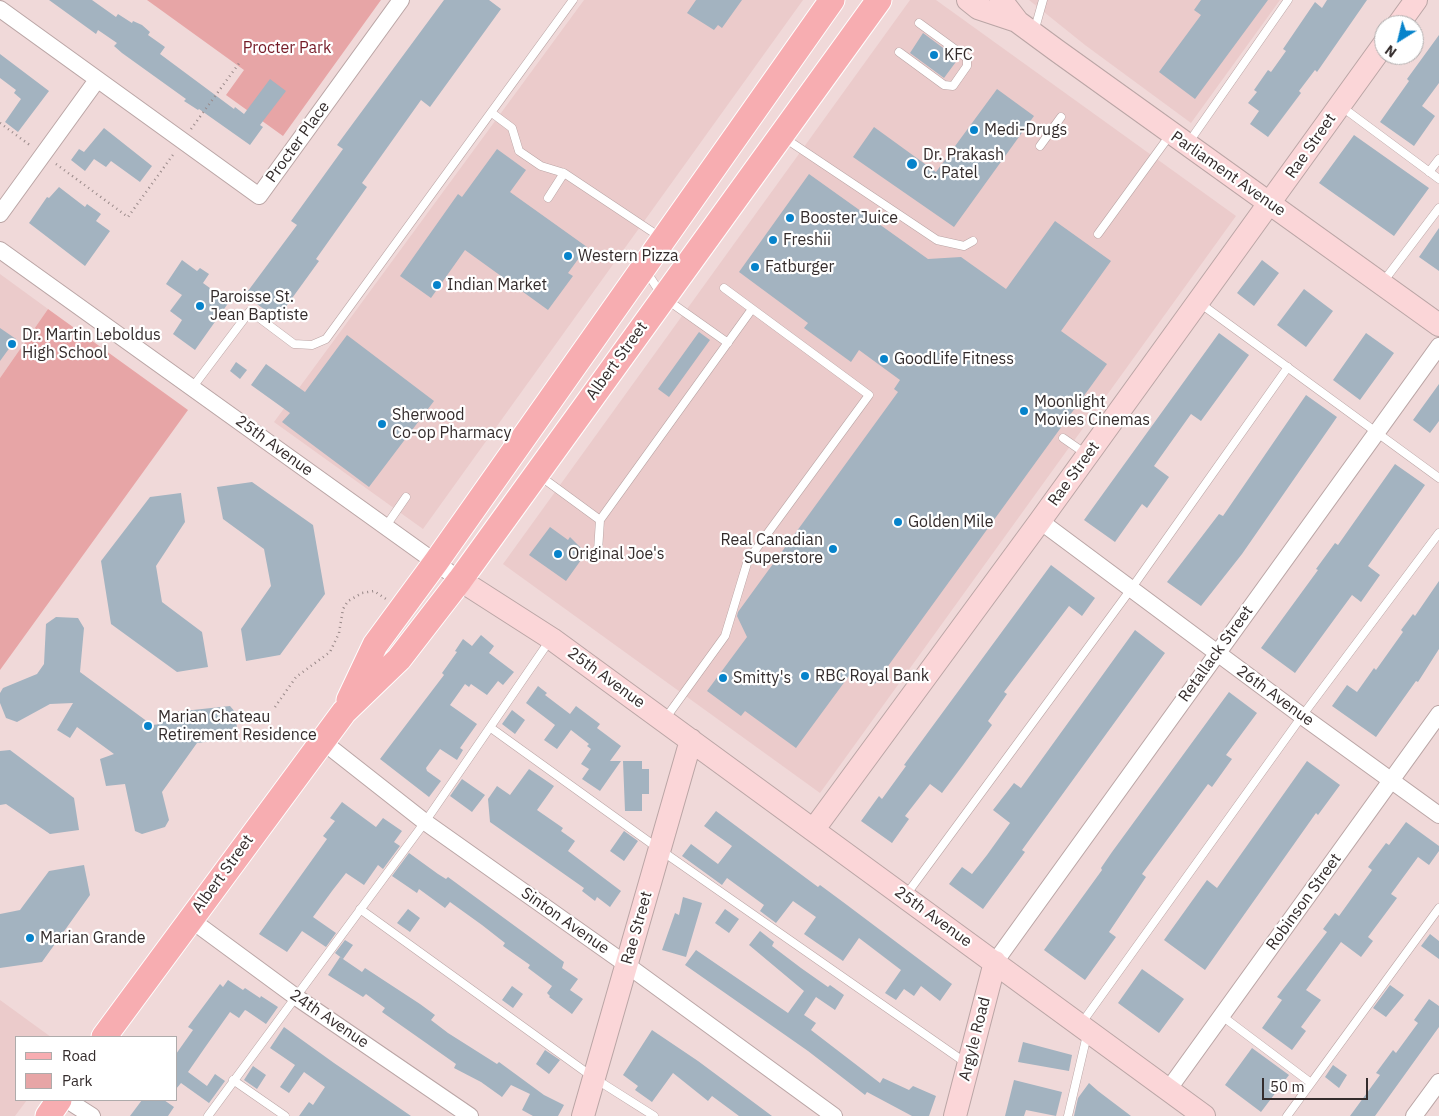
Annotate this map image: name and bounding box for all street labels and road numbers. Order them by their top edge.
street label: Procter Place [262,98,334,186]
street label: Rae Street [1282,110,1340,182]
street label: Parliament Avenue [1167,127,1289,221]
street label: Albert Street [582,318,652,404]
street label: 25th Avenue [232,411,316,481]
street label: Rae Street [1044,438,1104,510]
street label: Retallack Street [1175,602,1257,706]
street label: 25th Avenue [564,643,648,713]
street label: 26th Avenue [1233,661,1317,731]
street label: Albert Street [188,831,258,917]
street label: Robinson Street [1262,850,1346,954]
street label: 25th Avenue [891,882,975,952]
street label: Sinton Avenue [517,884,613,958]
street label: Rae Street [617,889,657,967]
street label: 24th Avenue [286,986,372,1052]
street label: Argyle Road [955,995,995,1083]

